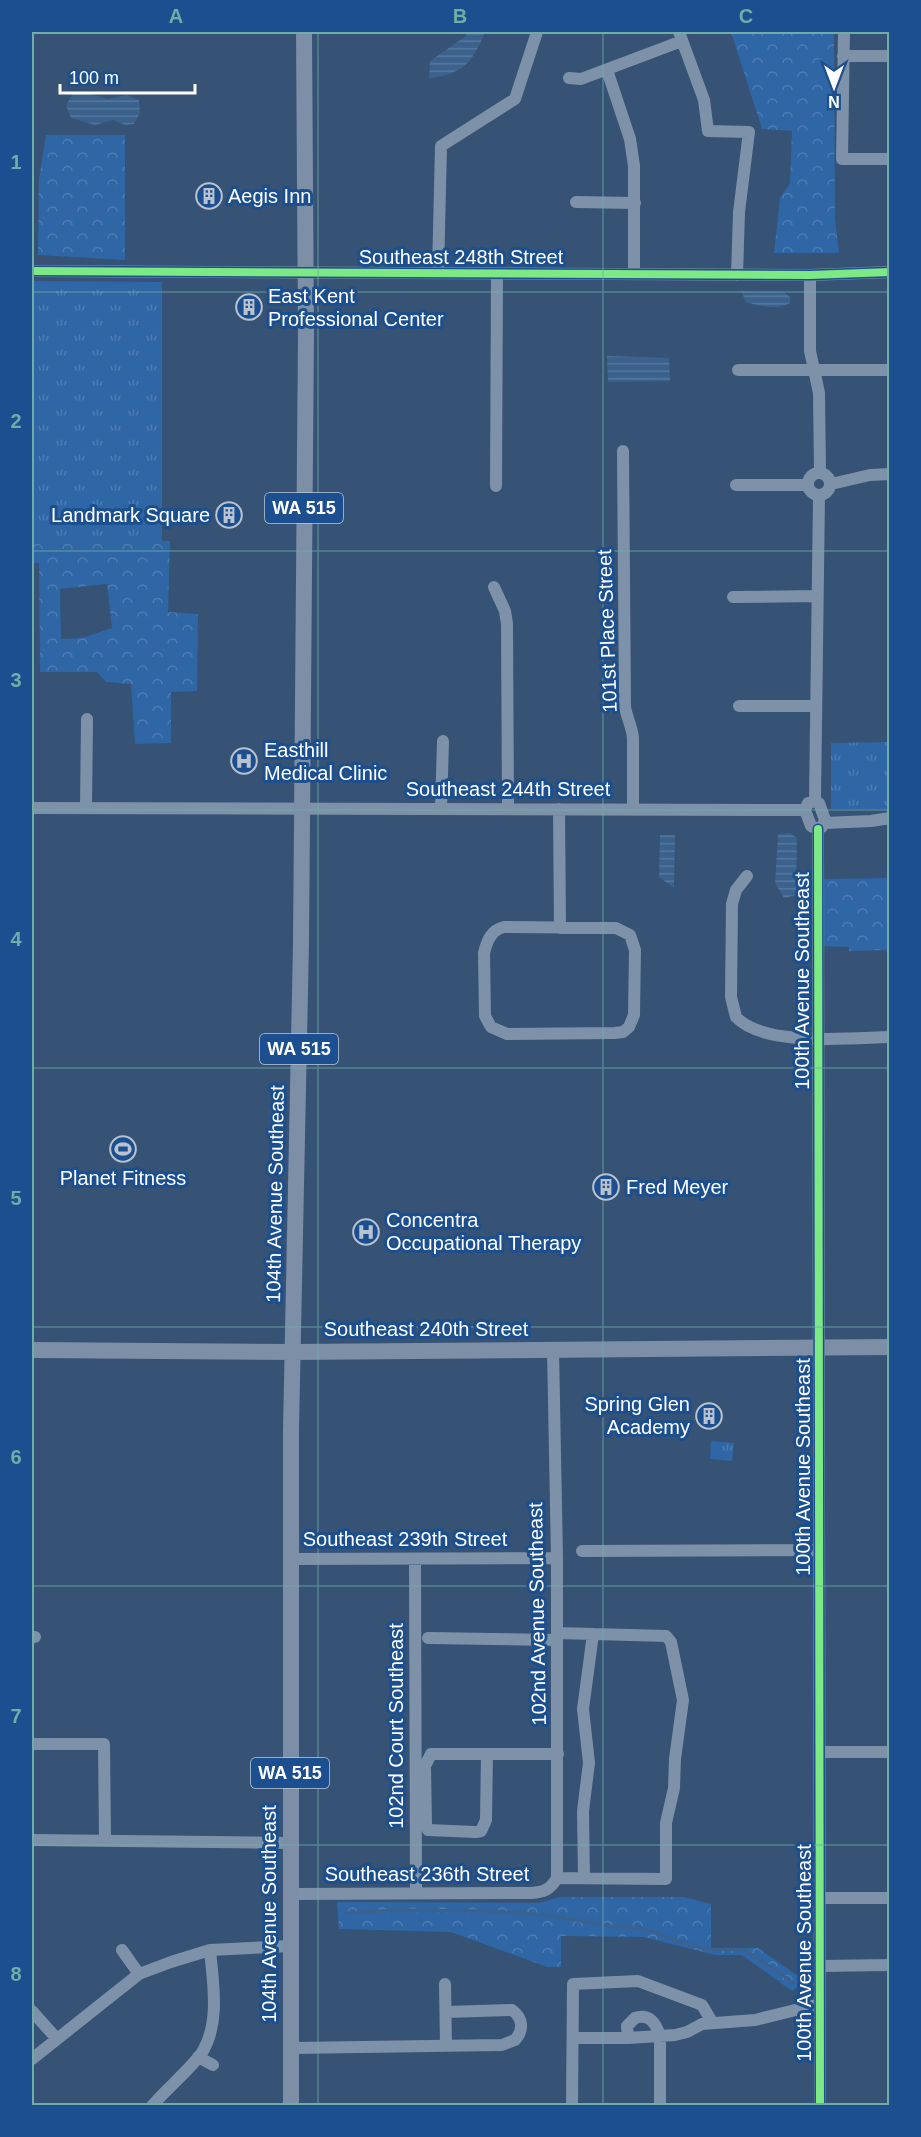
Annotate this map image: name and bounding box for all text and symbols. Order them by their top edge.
text: A [169,5,183,27]
text: B [453,5,467,27]
text: C [739,5,753,27]
scale bar [60,57,195,95]
north arrow [804,57,864,117]
text: 100 m [69,68,119,88]
text: N [828,93,840,110]
text: 1 [10,151,22,173]
building icon: Aegis Inn [194,181,224,211]
place label: Aegis Inn [228,185,311,207]
street label: Southeast 248th Street [359,246,564,268]
place label: East Kent Professional Center [268,285,444,330]
building icon: East Kent Professional Center [234,292,264,322]
text: 2 [10,410,22,432]
road number: WA 515 [265,493,343,523]
building icon: Landmark Square [214,500,244,530]
place label: Landmark Square [51,504,210,526]
street label: 101st Place Street [593,549,621,713]
text: 3 [10,669,22,691]
place label: Easthill Medical Clinic [264,739,387,784]
hospital icon: Easthill Medical Clinic [229,746,259,776]
street label: Southeast 244th Street [406,778,611,800]
street label: 100th Avenue Southeast [791,872,813,1090]
text: 4 [10,928,22,950]
road number: WA 515 [260,1034,338,1064]
street label: 104th Avenue Southeast [262,1085,288,1303]
sports icon: Planet Fitness [108,1134,138,1164]
place label: Planet Fitness [60,1167,186,1189]
building icon: Fred Meyer [591,1172,621,1202]
place label: Fred Meyer [626,1176,729,1198]
text: 5 [10,1187,22,1209]
place label: Concentra Occupational Therapy [386,1209,581,1254]
hospital icon: Concentra Occupational Therapy [351,1217,381,1247]
street label: Southeast 240th Street [324,1318,529,1340]
street label: 100th Avenue Southeast [792,1358,814,1576]
place label: Spring Glen Academy [584,1393,690,1438]
building icon: Spring Glen Academy [694,1401,724,1431]
text: 6 [10,1446,22,1468]
street label: 102nd Avenue Southeast [524,1502,550,1726]
street label: Southeast 239th Street [303,1528,508,1550]
street label: 102nd Court Southeast [385,1623,407,1829]
text: 7 [10,1705,22,1727]
road number: WA 515 [251,1758,329,1788]
street label: 104th Avenue Southeast [258,1805,280,2023]
street label: 100th Avenue Southeast [793,1844,815,2062]
street label: Southeast 236th Street [325,1863,530,1885]
text: 8 [10,1963,22,1985]

